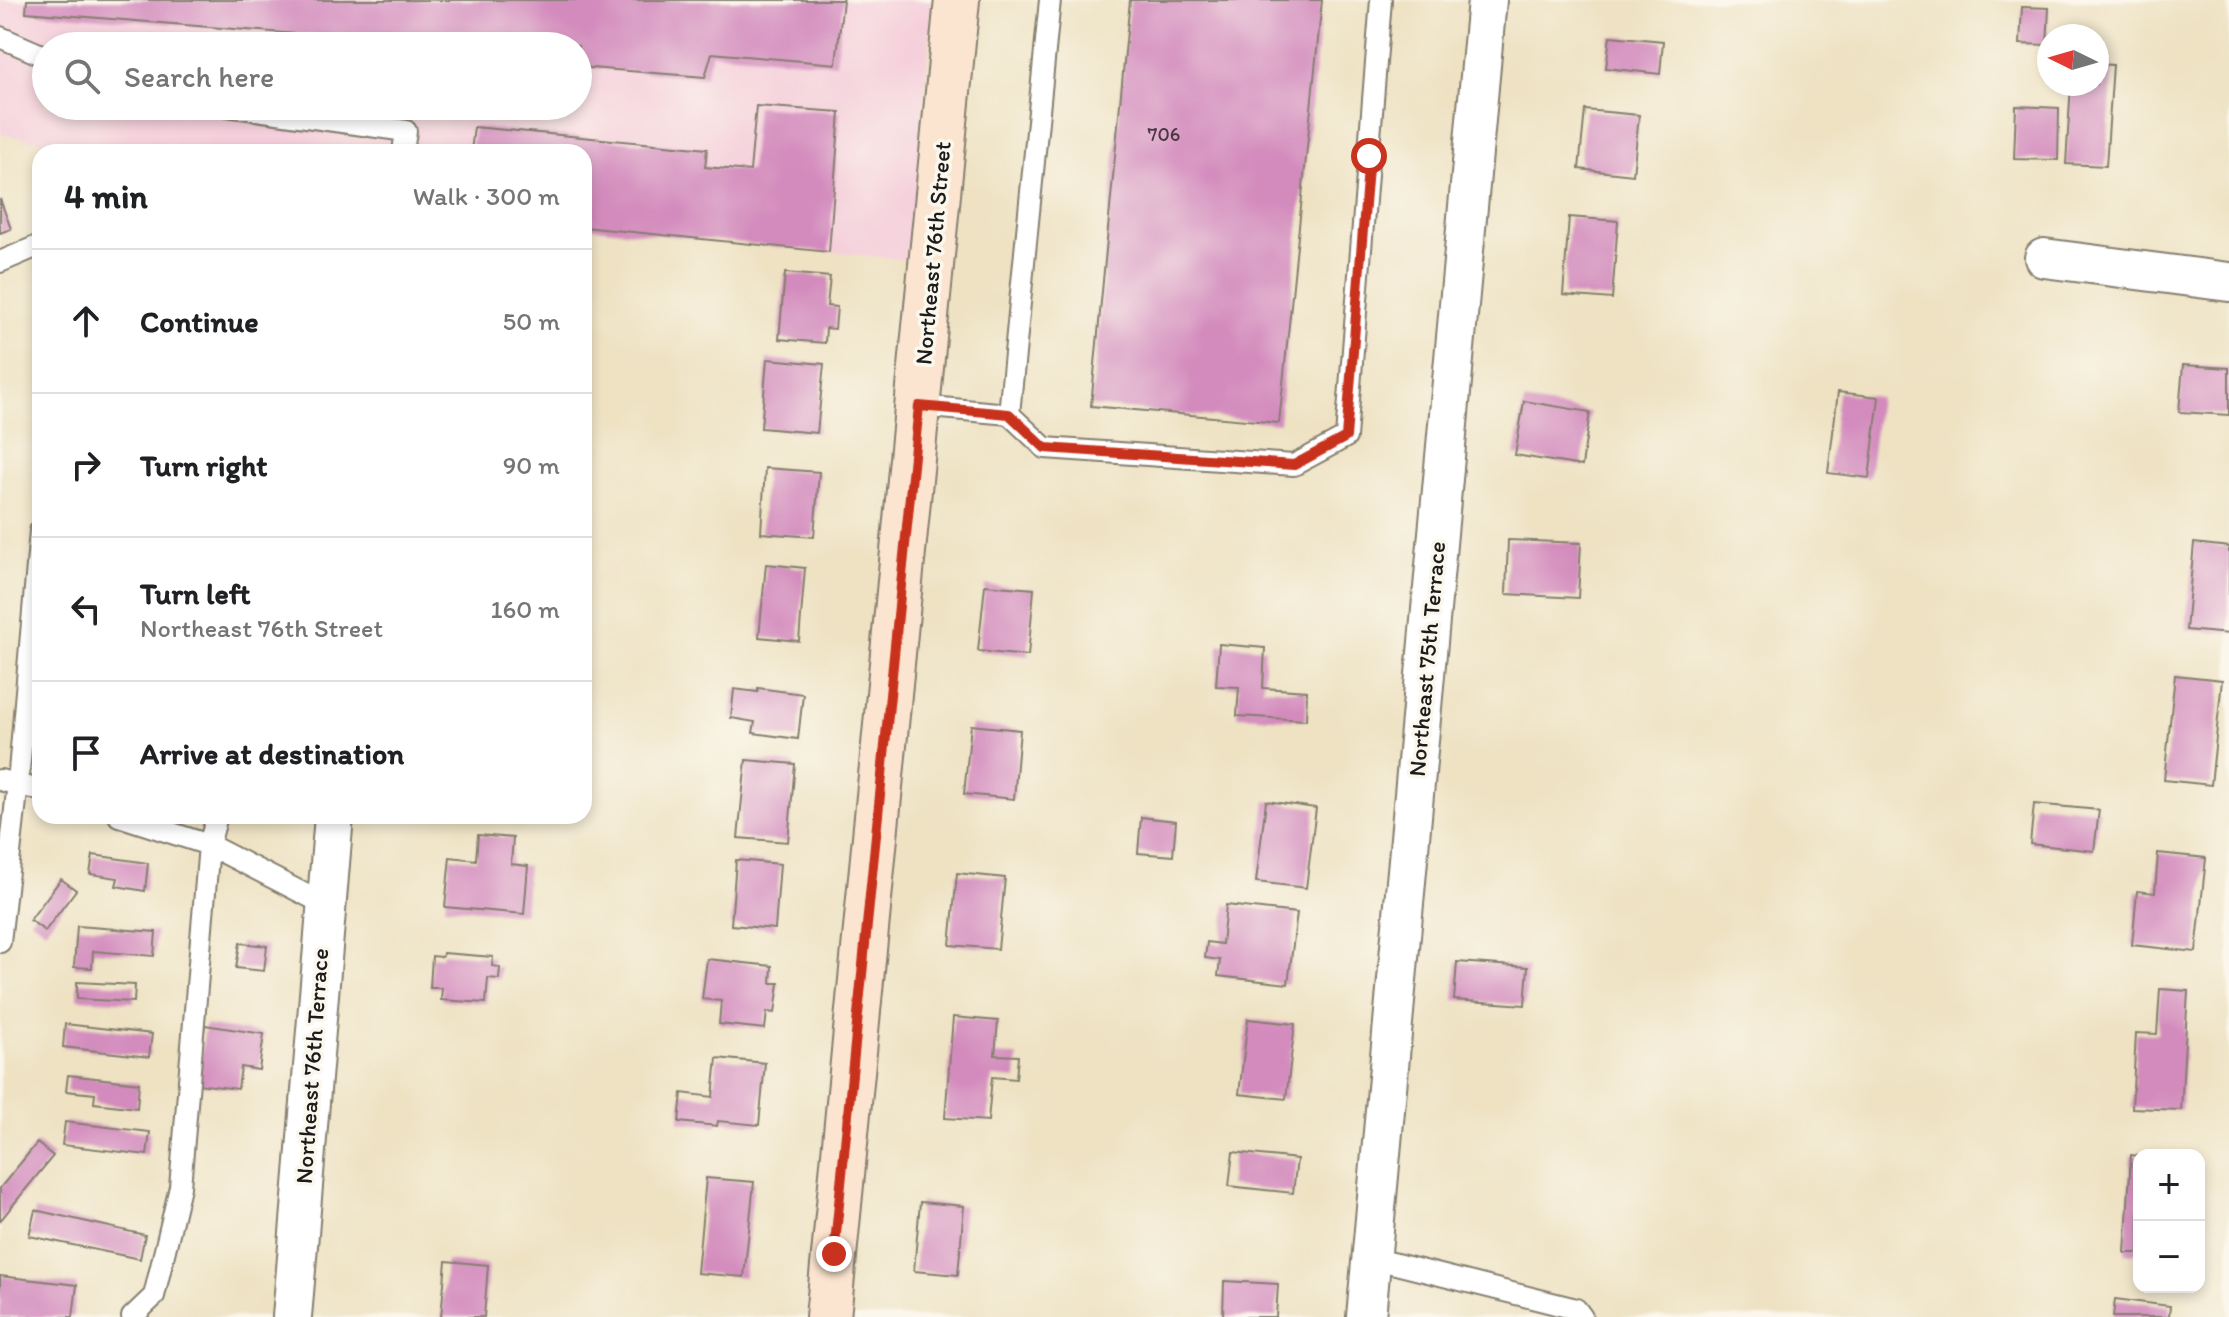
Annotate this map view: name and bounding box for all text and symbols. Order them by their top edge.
north arrow [2037,24,2109,96]
search box [32,32,592,120]
icon: search [60,54,104,98]
text: Search here [124,58,274,95]
house number: 706 [1148,122,1180,146]
route start [1351,138,1387,174]
street label: Northeast 76th Street [908,140,957,366]
text: 4 min [64,176,148,217]
text: Walk · 300 m [413,180,560,212]
icon: ahead [64,299,108,343]
text: Continue [140,303,259,340]
text: 50 m [503,305,560,337]
icon: right [64,443,108,487]
text: Turn right [140,447,268,484]
text: 90 m [503,449,560,481]
street label: Northeast 75th Terrace [1402,540,1451,778]
text: Turn left [140,575,251,612]
icon: left [64,587,108,631]
text: 160 m [490,593,560,625]
text: Northeast 76th Street [140,612,383,644]
icon: arrive [64,731,108,775]
text: Arrive at destination [140,735,404,772]
street label: Northeast 76th Terrace [289,947,334,1185]
map controls [2133,1149,2205,1293]
button: + [2133,1149,2205,1221]
button: − [2133,1221,2205,1293]
route end [816,1236,852,1272]

